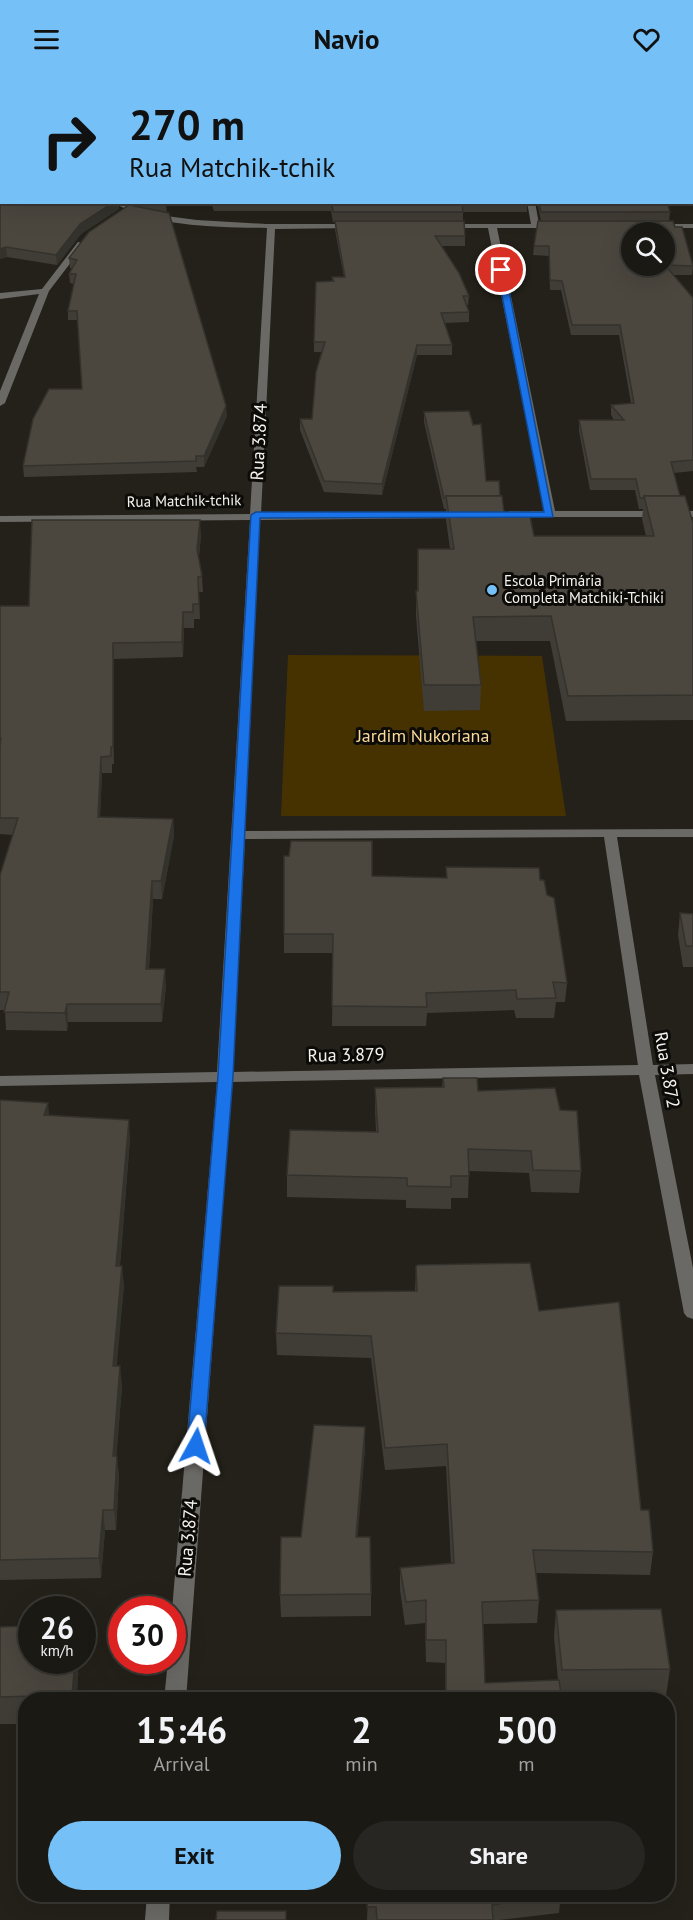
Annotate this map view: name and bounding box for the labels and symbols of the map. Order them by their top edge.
pin [475,244,526,295]
street label: Rua 3.874 [245,403,272,481]
street label: Rua Matchik-tchik [127,490,242,511]
place label: Escola Primária Completa Matchiki-Tchiki [504,571,664,607]
marker: Escola Primária Completa Matchiki-Tchiki [485,583,499,597]
park label: Jardim Nukoriana [356,724,489,747]
street label: Rua 3.872 [649,1030,686,1110]
street label: Rua 3.879 [307,1042,385,1067]
position arrow [164,1414,228,1478]
street label: Rua 3.874 [173,1498,202,1577]
speed limit sign: 30 [108,1596,186,1674]

